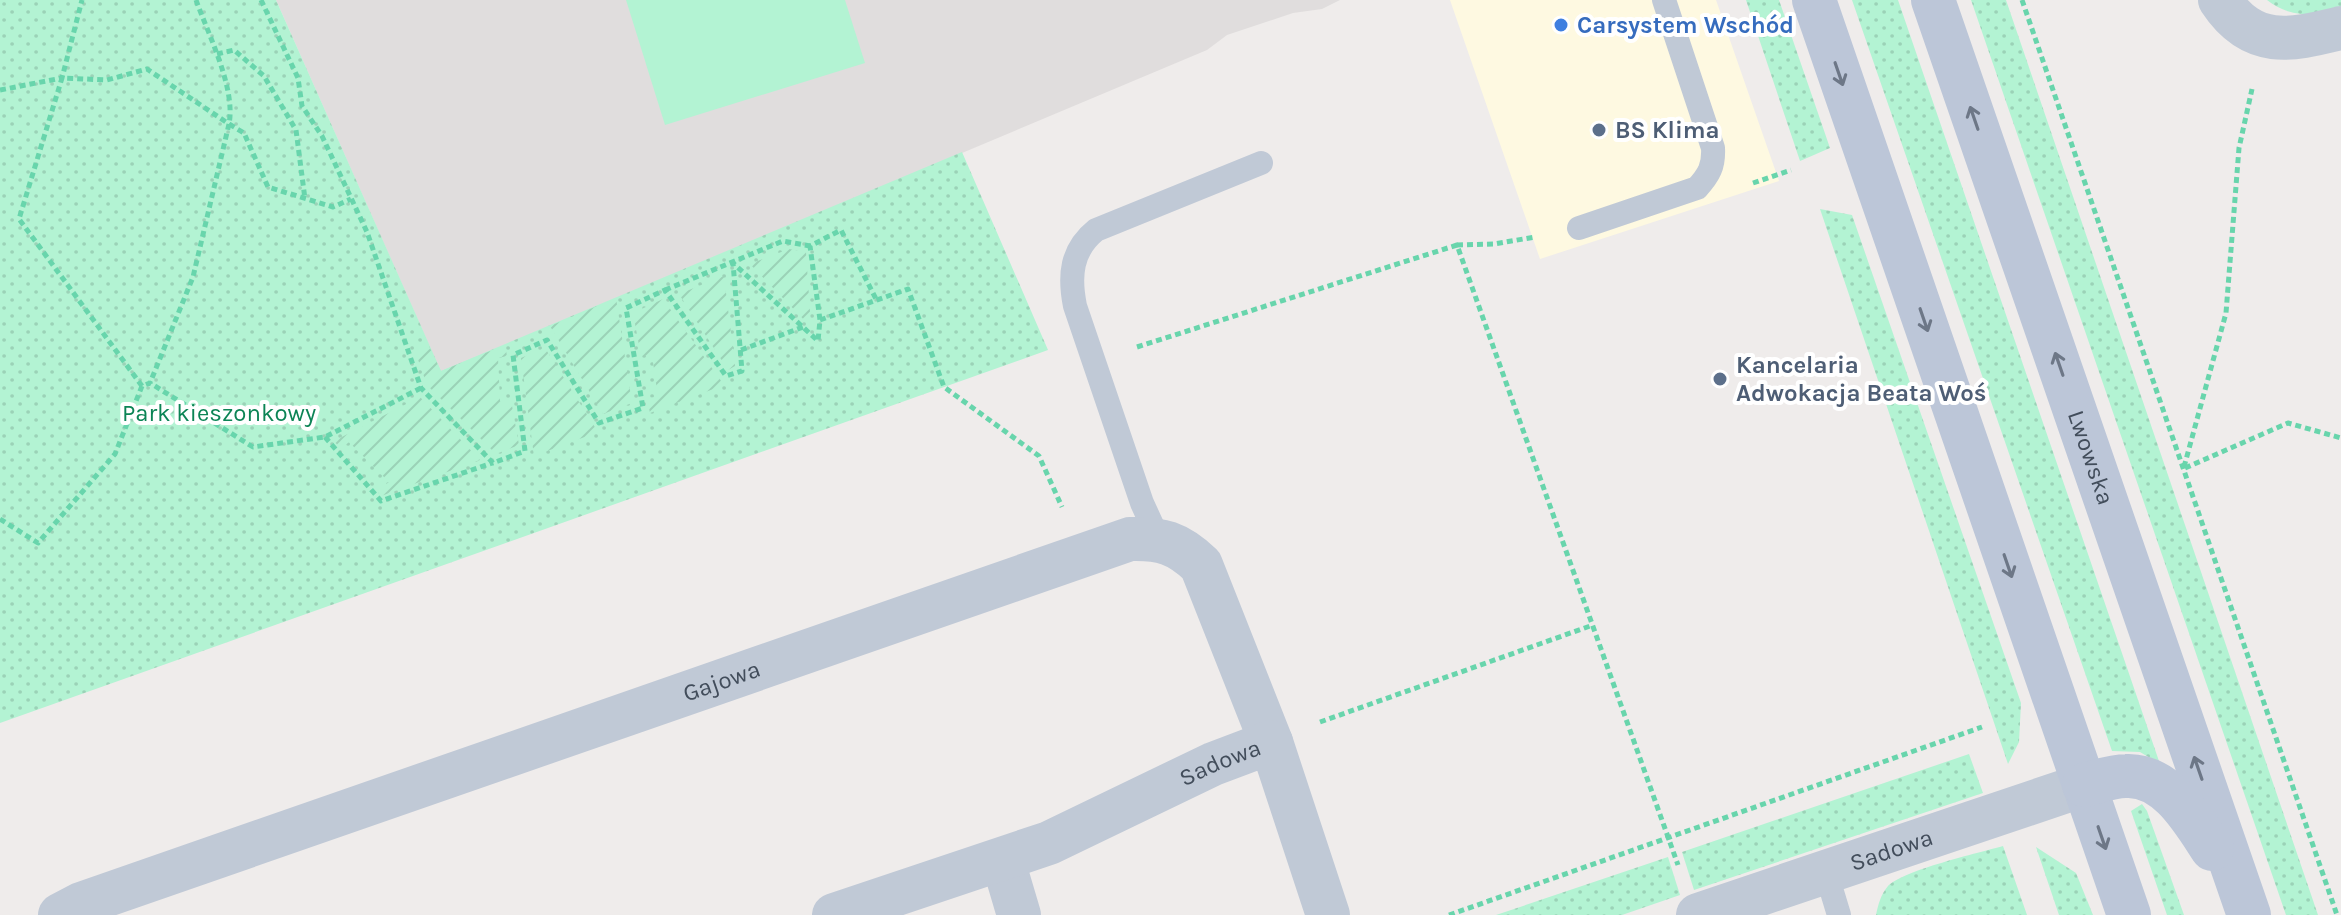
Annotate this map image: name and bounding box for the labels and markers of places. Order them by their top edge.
place label: Carsystem Wschód [1577,11,1794,39]
marker: Carsystem Wschód [1552,16,1570,34]
place label: BS Klima [1615,116,1720,144]
marker: BS Klima [1590,121,1608,139]
place label: Kancelaria Adwokacja Beata Woś [1736,351,1987,407]
marker: Kancelaria Adwokacja Beata Woś [1711,370,1729,388]

